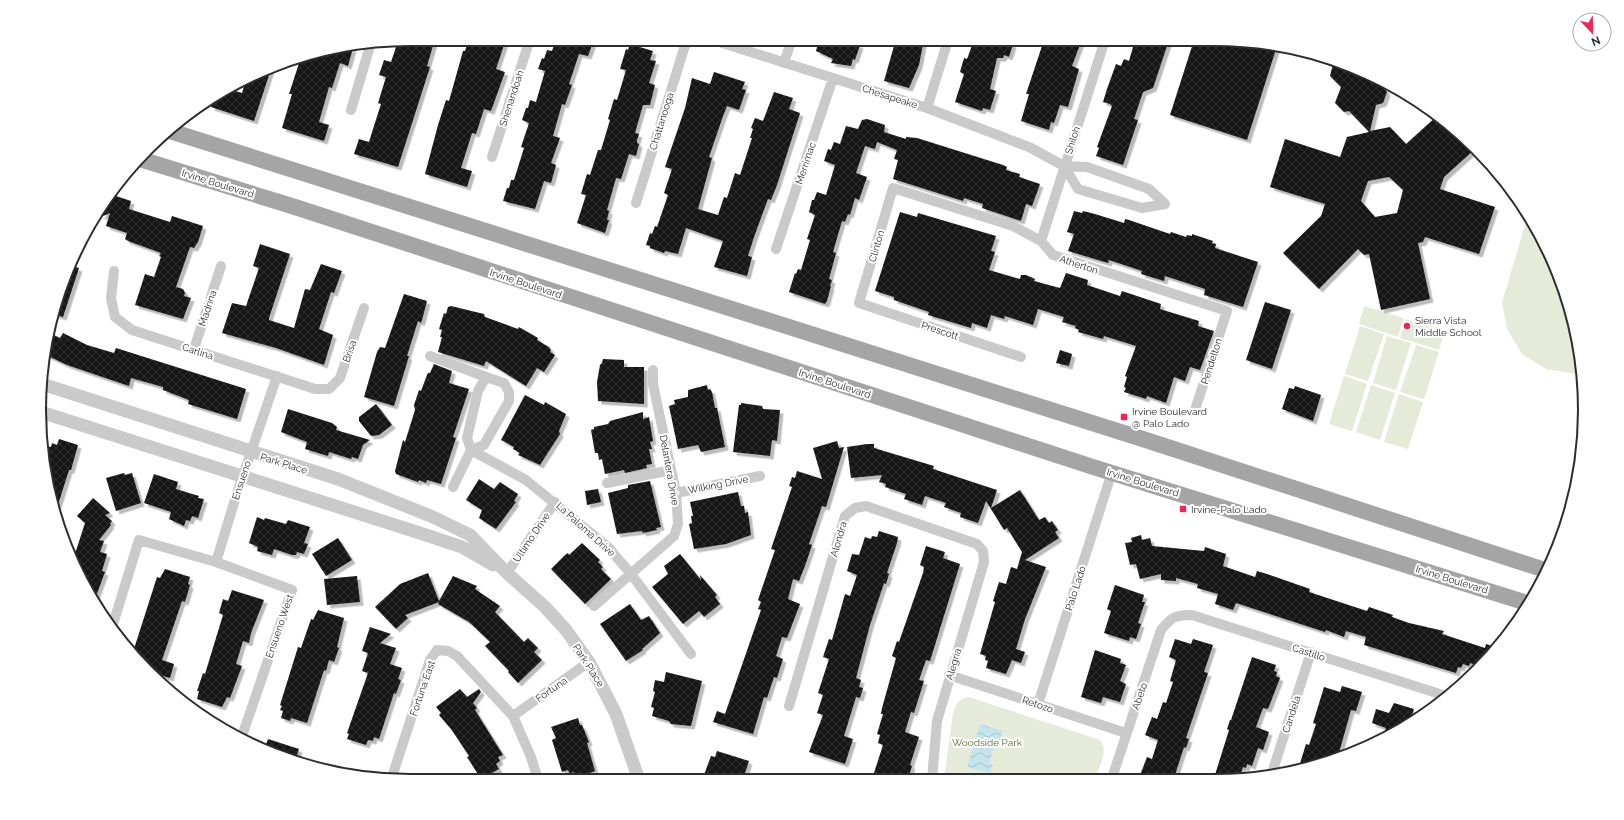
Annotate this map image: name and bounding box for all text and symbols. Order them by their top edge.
north arrow [1572,12,1612,52]
text: N [1589,33,1602,48]
street label: Shenandoah [497,69,526,128]
street label: Chesapeake [861,82,919,111]
street label: Chattanooga [648,91,675,151]
street label: Shiloh [1063,125,1082,155]
street label: Merrimac [793,140,818,186]
street label: Irvine Boulevard [180,167,255,200]
street label: Clinton [867,229,886,263]
street label: Atherton [1058,253,1100,276]
street label: Irvine Boulevard [488,267,563,300]
street label: Madrina [196,289,218,328]
place label: Sierra Vista Middle School [1415,315,1482,338]
street label: Prescott [920,319,960,342]
marker: Sierra Vista Middle School [1402,321,1412,331]
street label: Pendelton [1199,337,1224,386]
street label: Brisa [341,339,358,364]
street label: Carlina [181,341,215,362]
street label: Irvine Boulevard [797,367,872,400]
place label: Irvine Boulevard @ Palo Lado [1132,406,1207,429]
marker: Irvine Boulevard @ Palo Lado [1119,412,1129,422]
street label: Delantera Drive [658,434,681,506]
street label: Park Place [259,451,309,476]
street label: Ensueno [230,459,253,501]
street label: Irvine Boulevard [1105,466,1180,499]
street label: Wilking Drive [687,473,749,496]
street label: La Paloma Drive [554,500,617,559]
marker: Irvine-Palo Lado [1178,504,1188,514]
place label: Irvine-Palo Lado [1191,504,1267,515]
street label: Ultimo Drive [511,510,552,564]
street label: Alondra [828,520,849,558]
street label: Irvine Boulevard [1414,563,1489,596]
street label: Palo Lado [1063,564,1088,612]
street label: Ensueno West [263,592,296,659]
street label: Park Place [571,642,607,689]
street label: Castillo [1291,642,1327,663]
street label: Alegria [944,647,963,681]
street label: Fortuna East [408,658,437,717]
street label: Fortuna [534,675,569,704]
street label: Abeto [1130,681,1149,711]
street label: Retozo [1021,694,1055,715]
street label: Candela [1280,694,1303,734]
park label: Woodside Park [952,737,1023,748]

